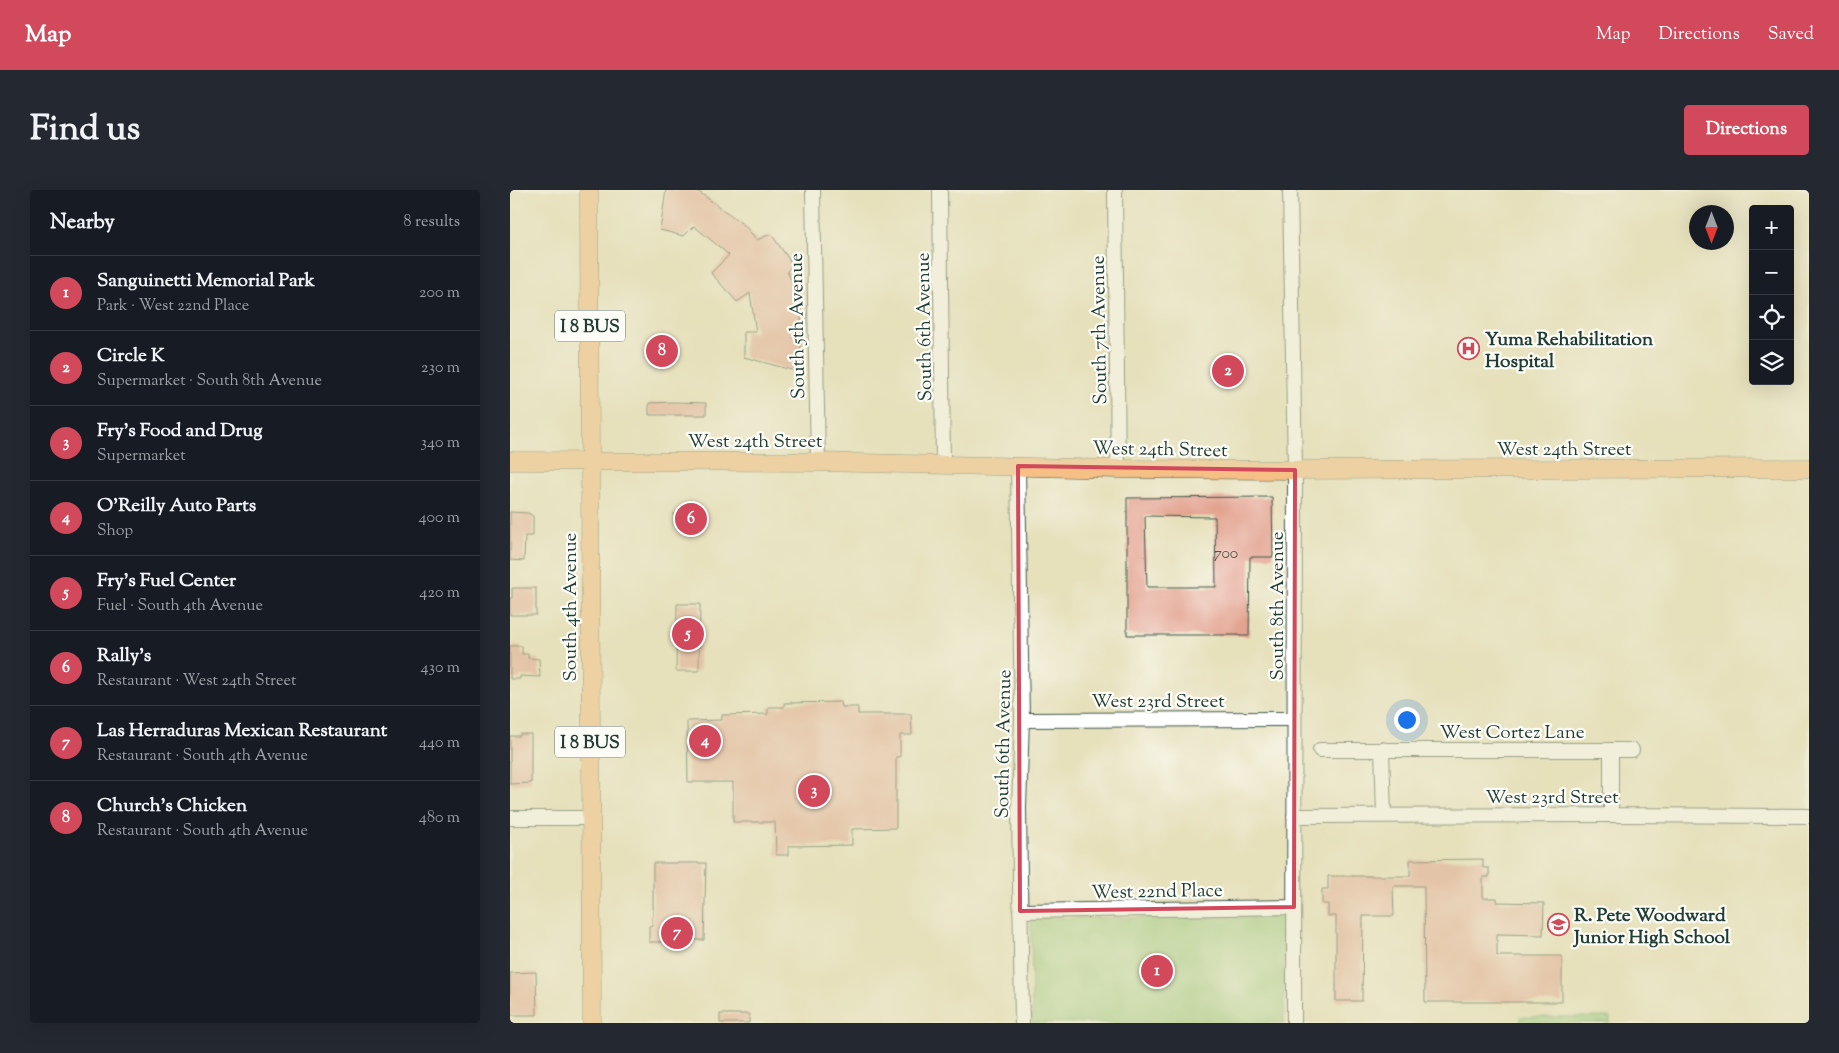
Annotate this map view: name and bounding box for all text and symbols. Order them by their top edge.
text: Map [25,18,71,52]
text: Map [1596,22,1631,48]
text: Directions [1659,22,1740,48]
text: Saved [1768,22,1814,48]
text: Find us [30,105,140,156]
button: Directions [1684,105,1809,155]
north arrow [1689,205,1734,250]
map controls [1749,205,1794,385]
button: + [1749,205,1794,250]
text: Nearby [50,208,115,238]
text: 8 results [404,211,460,234]
button: − [1749,250,1794,295]
street label: South 6th Avenue [911,252,940,402]
street label: South 5th Avenue [784,253,813,399]
street label: South 7th Avenue [1086,255,1115,405]
text: Sanguinetti Memorial Park [97,268,315,295]
text: 1 [63,282,69,305]
text: 200 m [419,282,460,305]
text: Park · West 22nd Place [97,295,249,318]
button: locate [1749,295,1794,340]
road number: I 8 BUS [555,310,625,342]
place label: Yuma Rehabilitation Hospital [1485,327,1654,376]
pin: 8 [646,332,678,370]
hospital icon: Yuma Rehabilitation Hospital [1457,337,1481,361]
button: layers [1749,340,1794,385]
text: Circle K [97,343,165,370]
pin: 2 [1212,352,1244,390]
text: 2 [62,357,70,380]
text: 230 m [421,357,460,380]
text: Supermarket · South 8th Avenue [97,370,322,393]
text: Fry's Food and Drug [97,418,263,445]
street label: West 24th Street [687,429,823,456]
text: 3 [63,432,69,455]
text: 340 m [421,432,460,455]
street label: West 24th Street [1092,436,1228,465]
street label: West 24th Street [1496,437,1632,464]
text: Supermarket [97,445,186,468]
text: O'Reilly Auto Parts [97,493,256,520]
pin: 6 [675,500,707,538]
text: 4 [62,507,70,530]
text: 400 m [419,507,460,530]
text: Shop [97,520,133,543]
street label: South 8th Avenue [1265,531,1292,681]
street label: South 4th Avenue [558,532,585,681]
house number: 700 [1214,543,1238,566]
text: Fry's Fuel Center [97,568,236,595]
text: 5 [63,582,69,605]
text: 420 m [419,582,460,605]
text: Fuel · South 4th Avenue [97,595,263,618]
pin: 5 [672,615,704,653]
text: Rally's [97,643,151,670]
text: 6 [62,657,70,680]
text: 430 m [421,657,460,680]
street label: South 6th Avenue [990,669,1019,819]
text: Restaurant · West 24th Street [97,670,296,693]
street label: West 23rd Street [1091,689,1225,716]
your location [1394,707,1420,733]
text: Las Herraduras Mexican Restaurant [97,718,387,745]
street label: West Cortez Lane [1439,720,1585,747]
pin: 4 [689,722,721,760]
road number: I 8 BUS [555,726,625,758]
text: 7 [62,732,70,755]
text: 440 m [419,732,460,755]
text: Restaurant · South 4th Avenue [97,745,308,768]
pin: 3 [798,772,830,810]
street label: West 23rd Street [1485,785,1619,812]
text: Church's Chicken [97,793,247,820]
text: 8 [62,807,70,830]
text: 480 m [419,807,460,830]
text: Restaurant · South 4th Avenue [97,820,308,843]
street label: West 22nd Place [1091,878,1223,907]
place label: R. Pete Woodward Junior High School [1572,903,1731,952]
school or university icon: R. Pete Woodward Junior High School [1546,913,1570,937]
pin: 7 [661,914,693,952]
pin: 1 [1141,952,1173,990]

